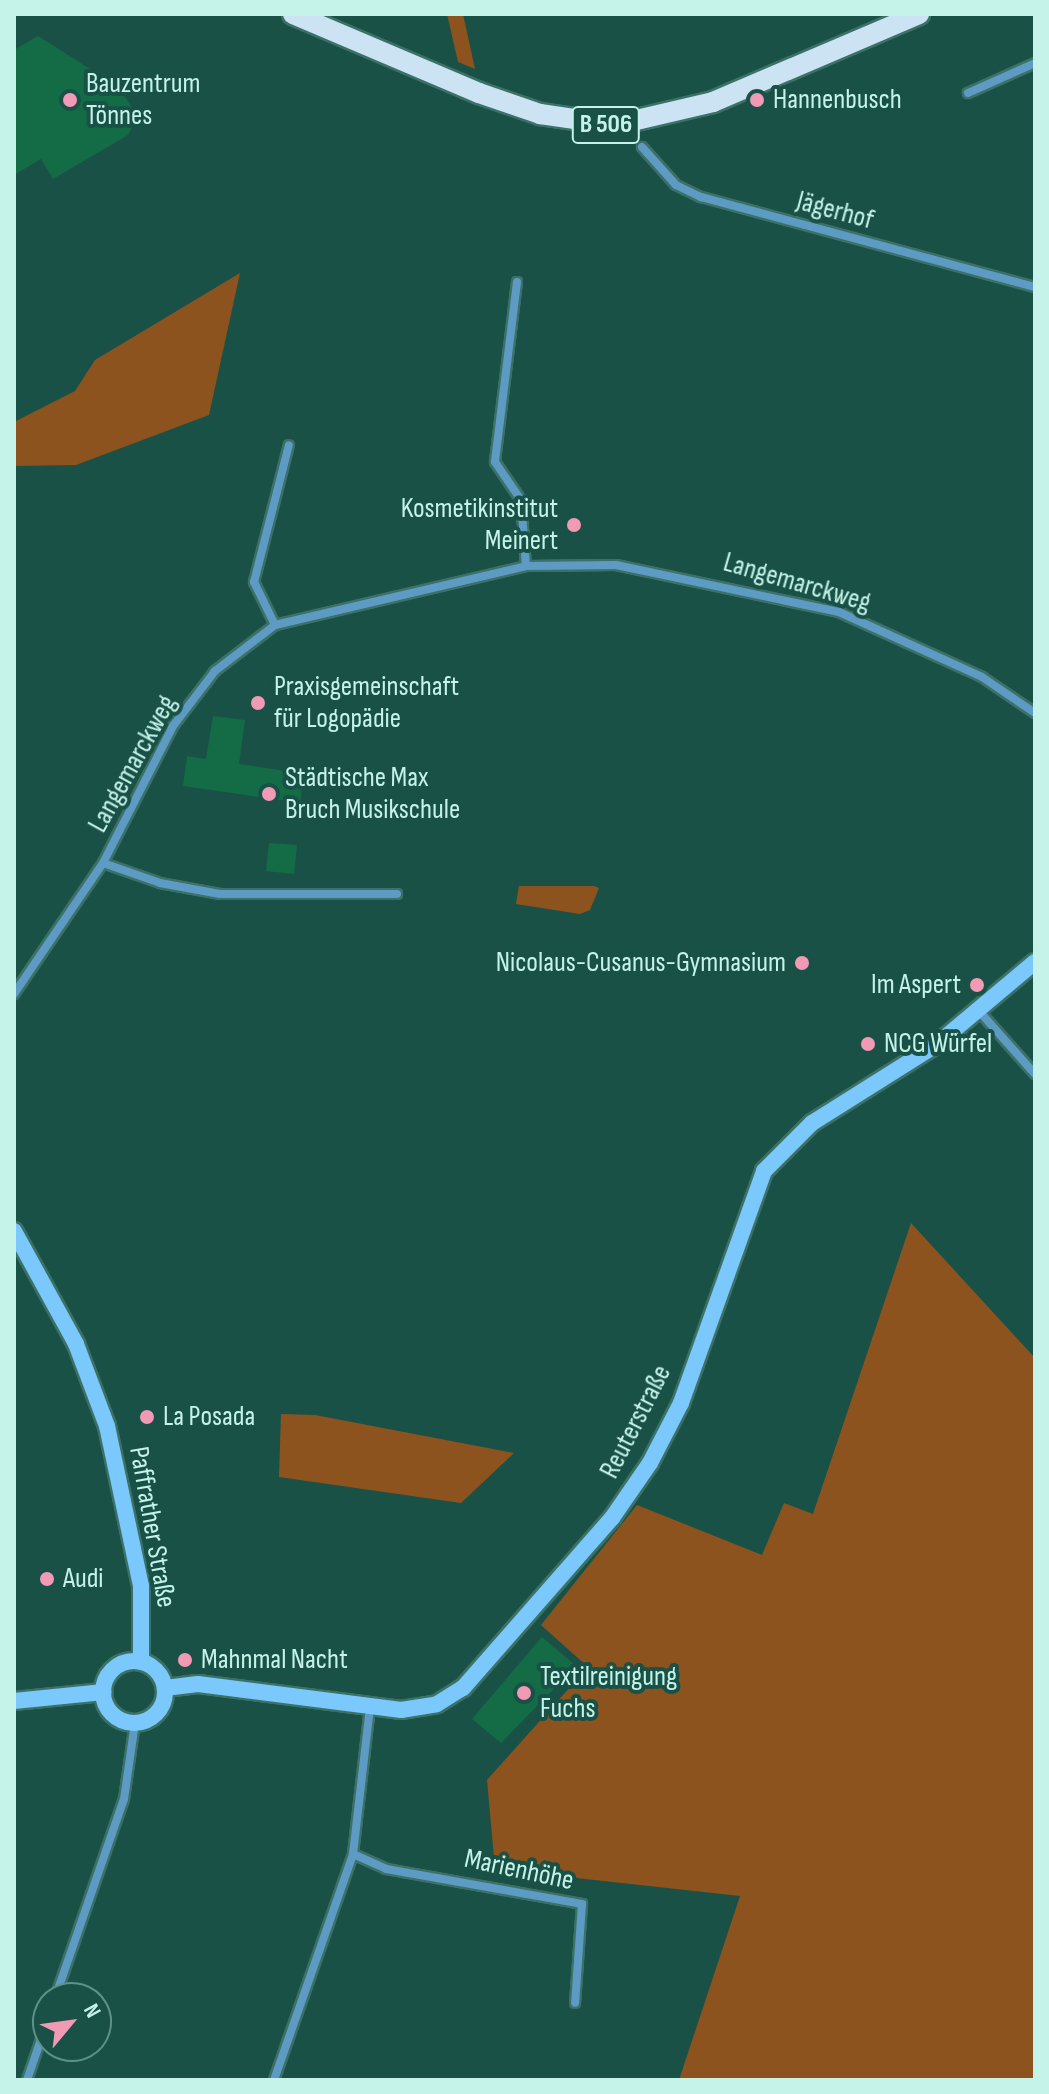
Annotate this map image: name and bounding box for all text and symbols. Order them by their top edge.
place label: Bauzentrum Tönnes [86,67,200,133]
place label: Hannenbusch [773,83,902,117]
marker: Bauzentrum Tönnes [61,91,79,109]
marker: Hannenbusch [748,91,766,109]
road number: B 506 [570,103,642,147]
street label: Jägerhof [793,185,877,237]
place label: Kosmetikinstitut Meinert [401,492,558,558]
marker: Kosmetikinstitut Meinert [565,516,583,534]
street label: Langemarckweg [719,546,875,620]
place label: Praxisgemeinschaft für Logopädie [274,670,459,736]
street label: Langemarckweg [82,689,184,839]
marker: Praxisgemeinschaft für Logopädie [249,694,267,712]
place label: Städtische Max Bruch Musikschule [285,761,460,827]
marker: Städtische Max Bruch Musikschule [260,785,278,803]
place label: Nicolaus-Cusanus-Gymnasium [496,946,786,980]
marker: Nicolaus-Cusanus-Gymnasium [793,954,811,972]
place label: Im Aspert [871,968,961,1002]
marker: Im Aspert [968,976,986,994]
place label: NCG Würfel [884,1027,992,1061]
marker: NCG Würfel [859,1035,877,1053]
street label: Reuterstraße [593,1360,679,1484]
place label: La Posada [163,1400,255,1434]
marker: La Posada [138,1408,156,1426]
street label: Paffrather Straße [121,1444,183,1610]
place label: Audi [63,1562,104,1596]
marker: Audi [38,1570,56,1588]
place label: Mahnmal Nacht [201,1643,348,1677]
marker: Mahnmal Nacht [176,1651,194,1669]
place label: Textilreinigung Fuchs [540,1660,677,1726]
marker: Textilreinigung Fuchs [515,1684,533,1702]
street label: Marienhöhe [461,1842,577,1898]
north arrow [32,1982,112,2062]
text: N [77,1999,106,2023]

